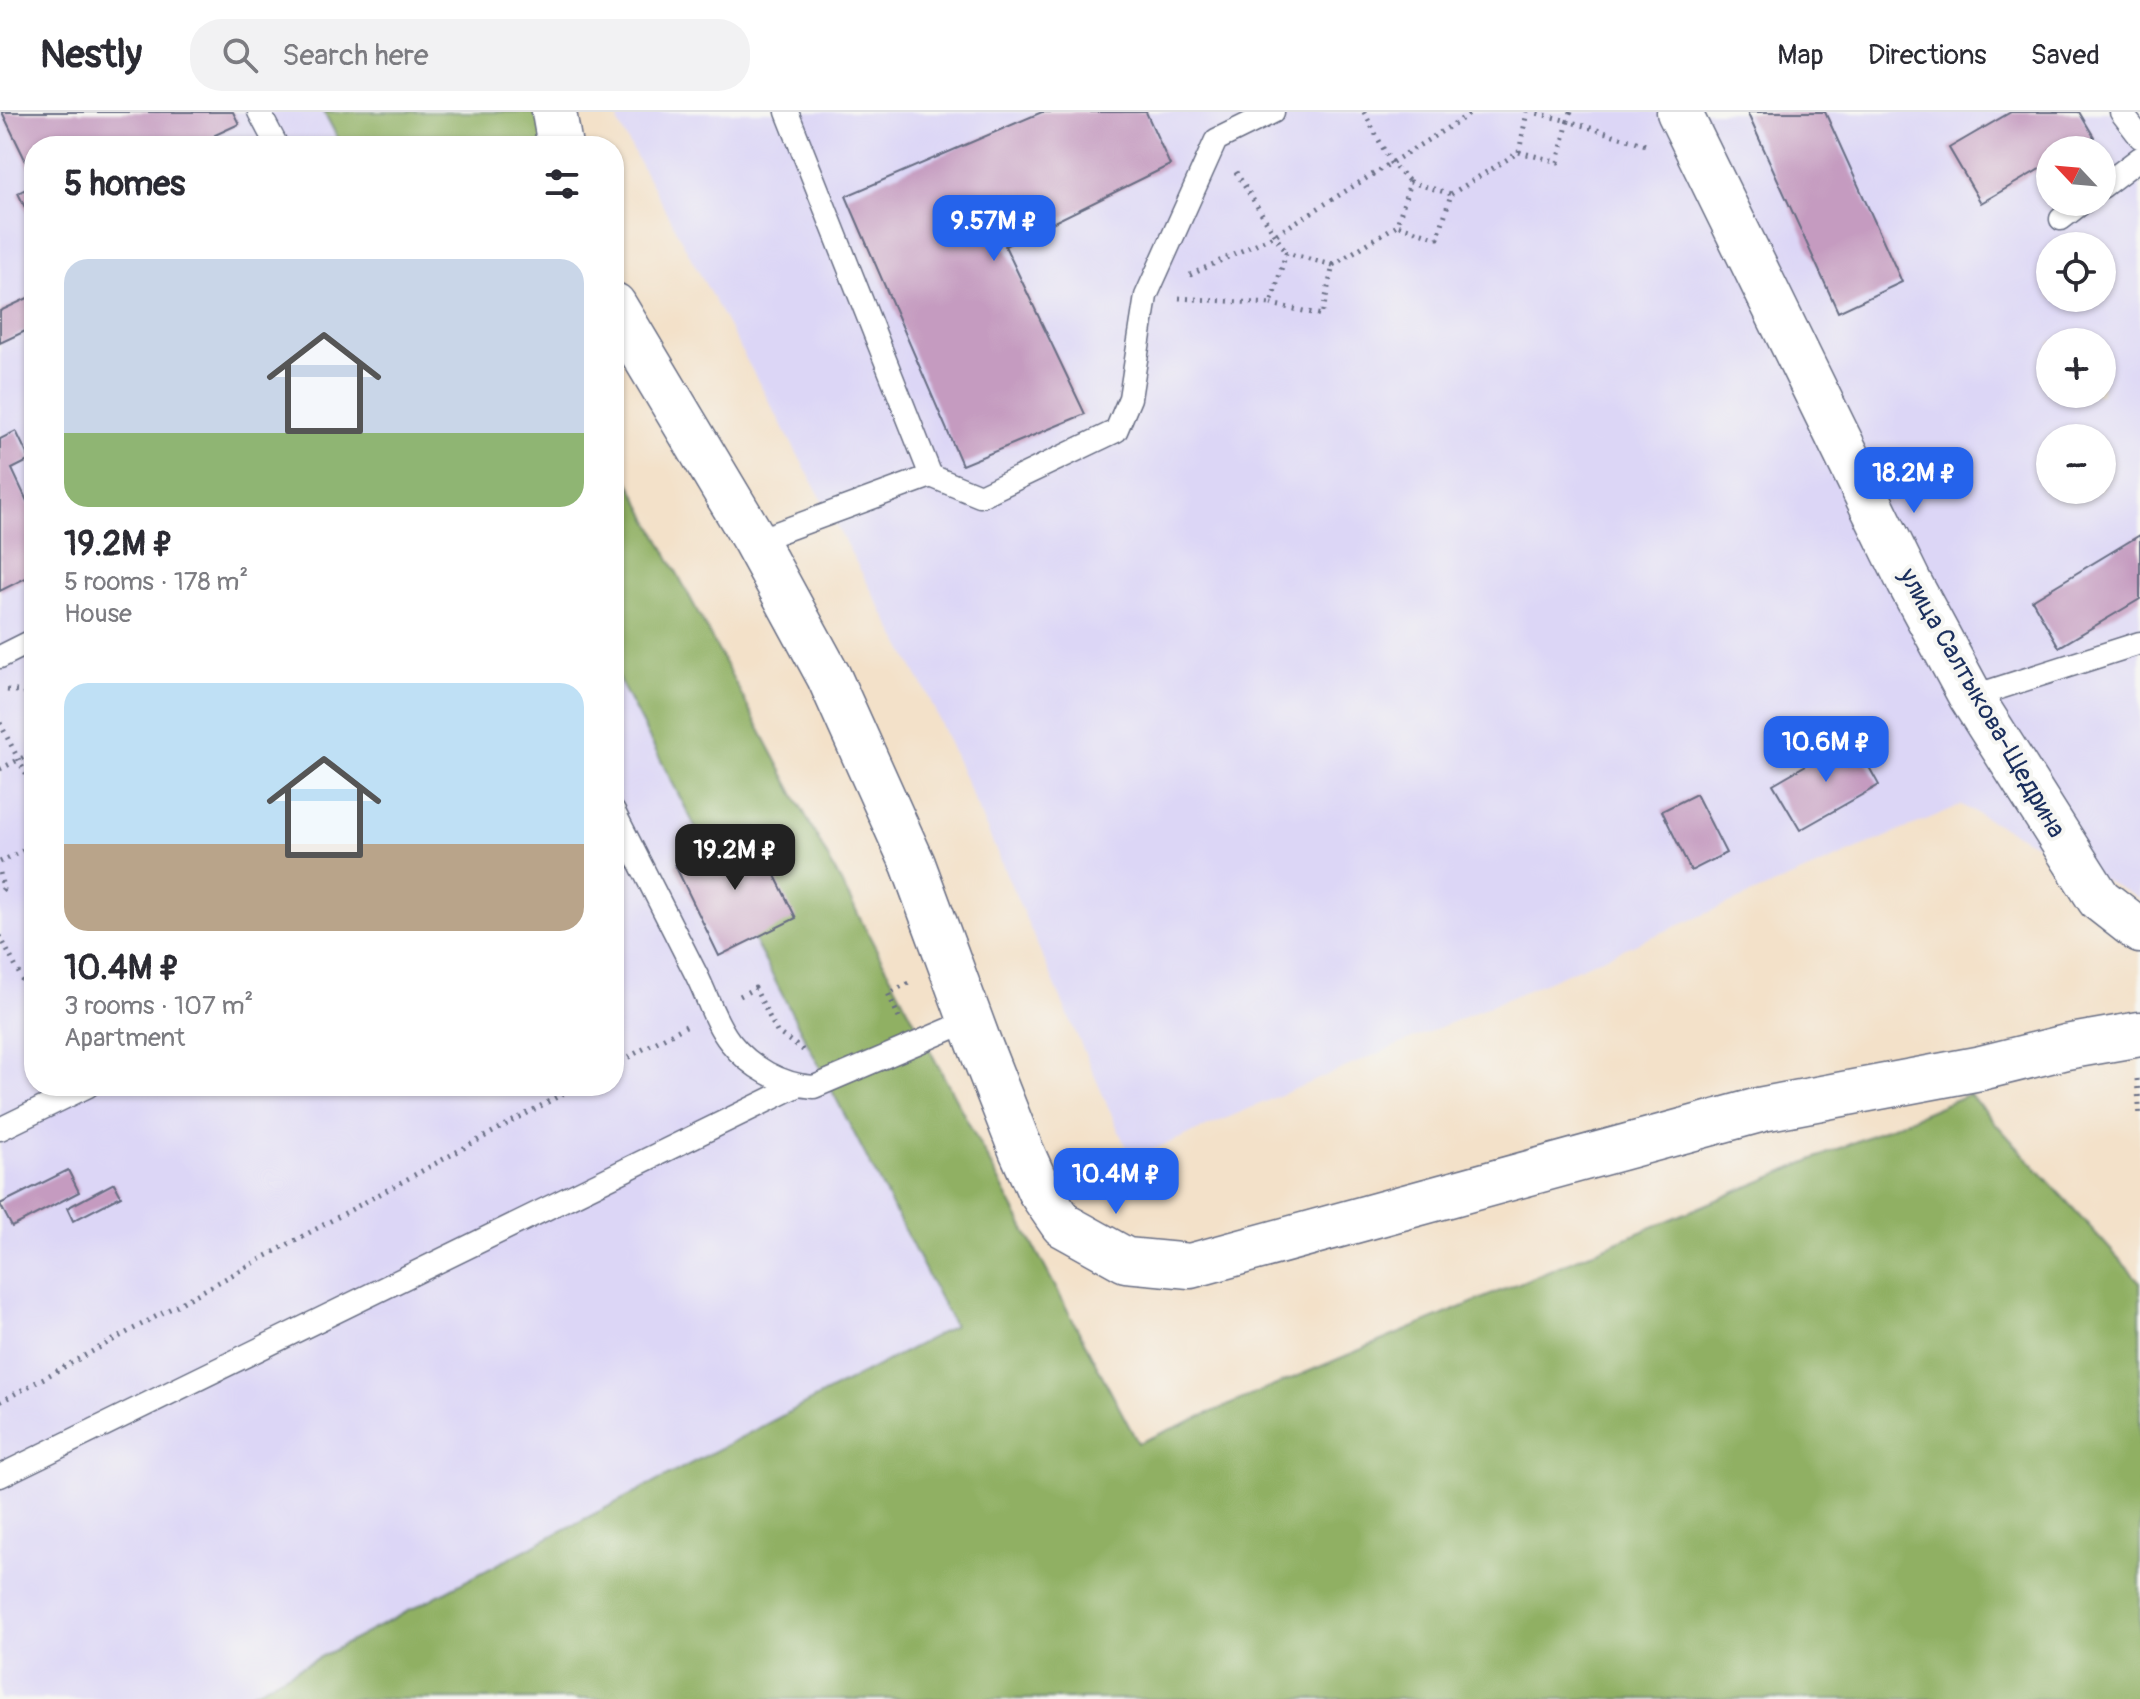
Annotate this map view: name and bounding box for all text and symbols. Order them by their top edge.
search box [190,19,750,91]
text: Nestly [40,31,142,79]
icon: search [218,33,262,77]
text: Search here [282,37,429,74]
text: Map [1777,38,1824,73]
text: Directions [1868,38,1987,73]
text: Saved [2031,38,2100,73]
north arrow [2036,136,2116,216]
map controls [2036,136,2116,504]
icon: filters [540,162,584,206]
text: 5 homes [64,163,185,206]
pin: 9.57M ₽ [920,195,1068,263]
text: 9.57M ₽ [951,205,1037,237]
button: locate [2036,232,2116,312]
icon: home [252,311,396,455]
button: + [2036,328,2116,408]
button: − [2036,424,2116,504]
pin: 18.2M ₽ [1840,447,1988,515]
text: 18.2M ₽ [1872,457,1956,489]
text: 19.2M ₽ [64,523,174,566]
street label: улица Салтыкова-Щедрина [1891,562,2072,843]
text: 5 rooms · 178 m² [64,566,248,598]
text: House [64,598,132,630]
pin: 10.6M ₽ [1752,716,1900,784]
text: 10.6M ₽ [1782,726,1870,758]
icon: home [252,735,396,879]
pin: 19.2M ₽ [661,824,809,892]
text: 19.2M ₽ [693,834,777,866]
text: 10.4M ₽ [64,947,180,990]
text: 3 rooms · 107 m² [64,990,253,1022]
text: Apartment [64,1022,185,1054]
pin: 10.4M ₽ [1042,1148,1190,1216]
text: 10.4M ₽ [1072,1158,1160,1190]

